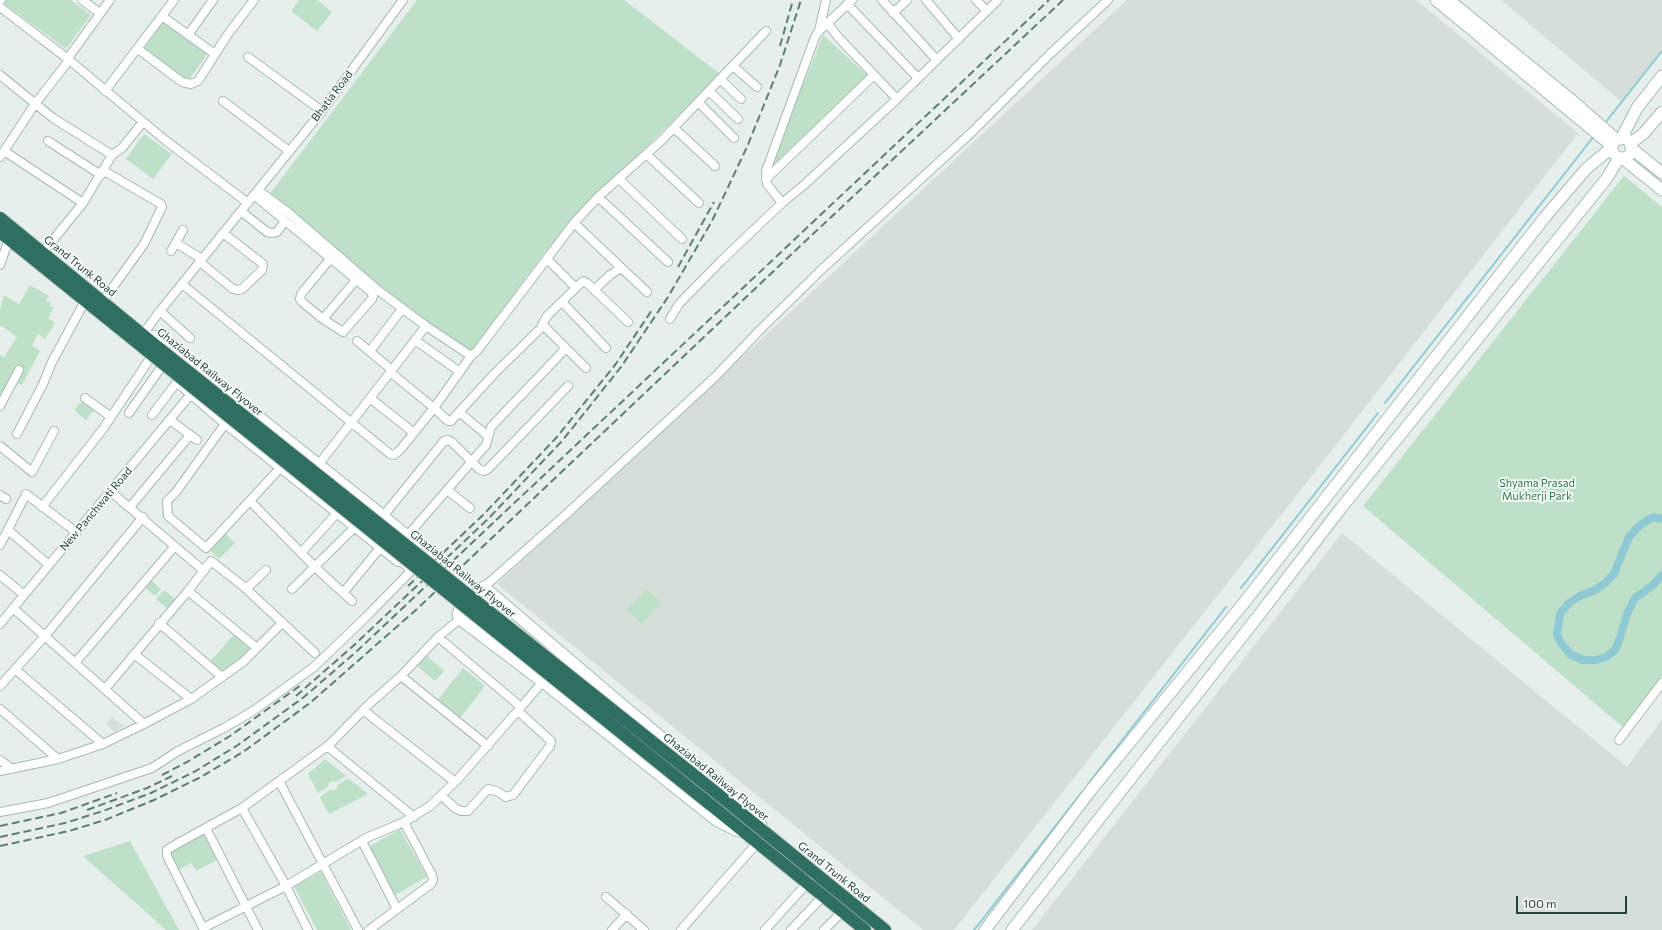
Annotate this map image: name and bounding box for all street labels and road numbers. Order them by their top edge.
street label: Bhatia Road [309,68,355,124]
street label: Grand Trunk Road [41,233,119,299]
street label: Ghaziabad Railway Flyover [154,325,266,419]
street label: New Panchwati Road [57,465,135,553]
street label: Ghaziabad Railway Flyover [407,527,519,621]
street label: Ghaziabad Railway Flyover [660,730,772,824]
street label: Grand Trunk Road [795,839,873,905]

